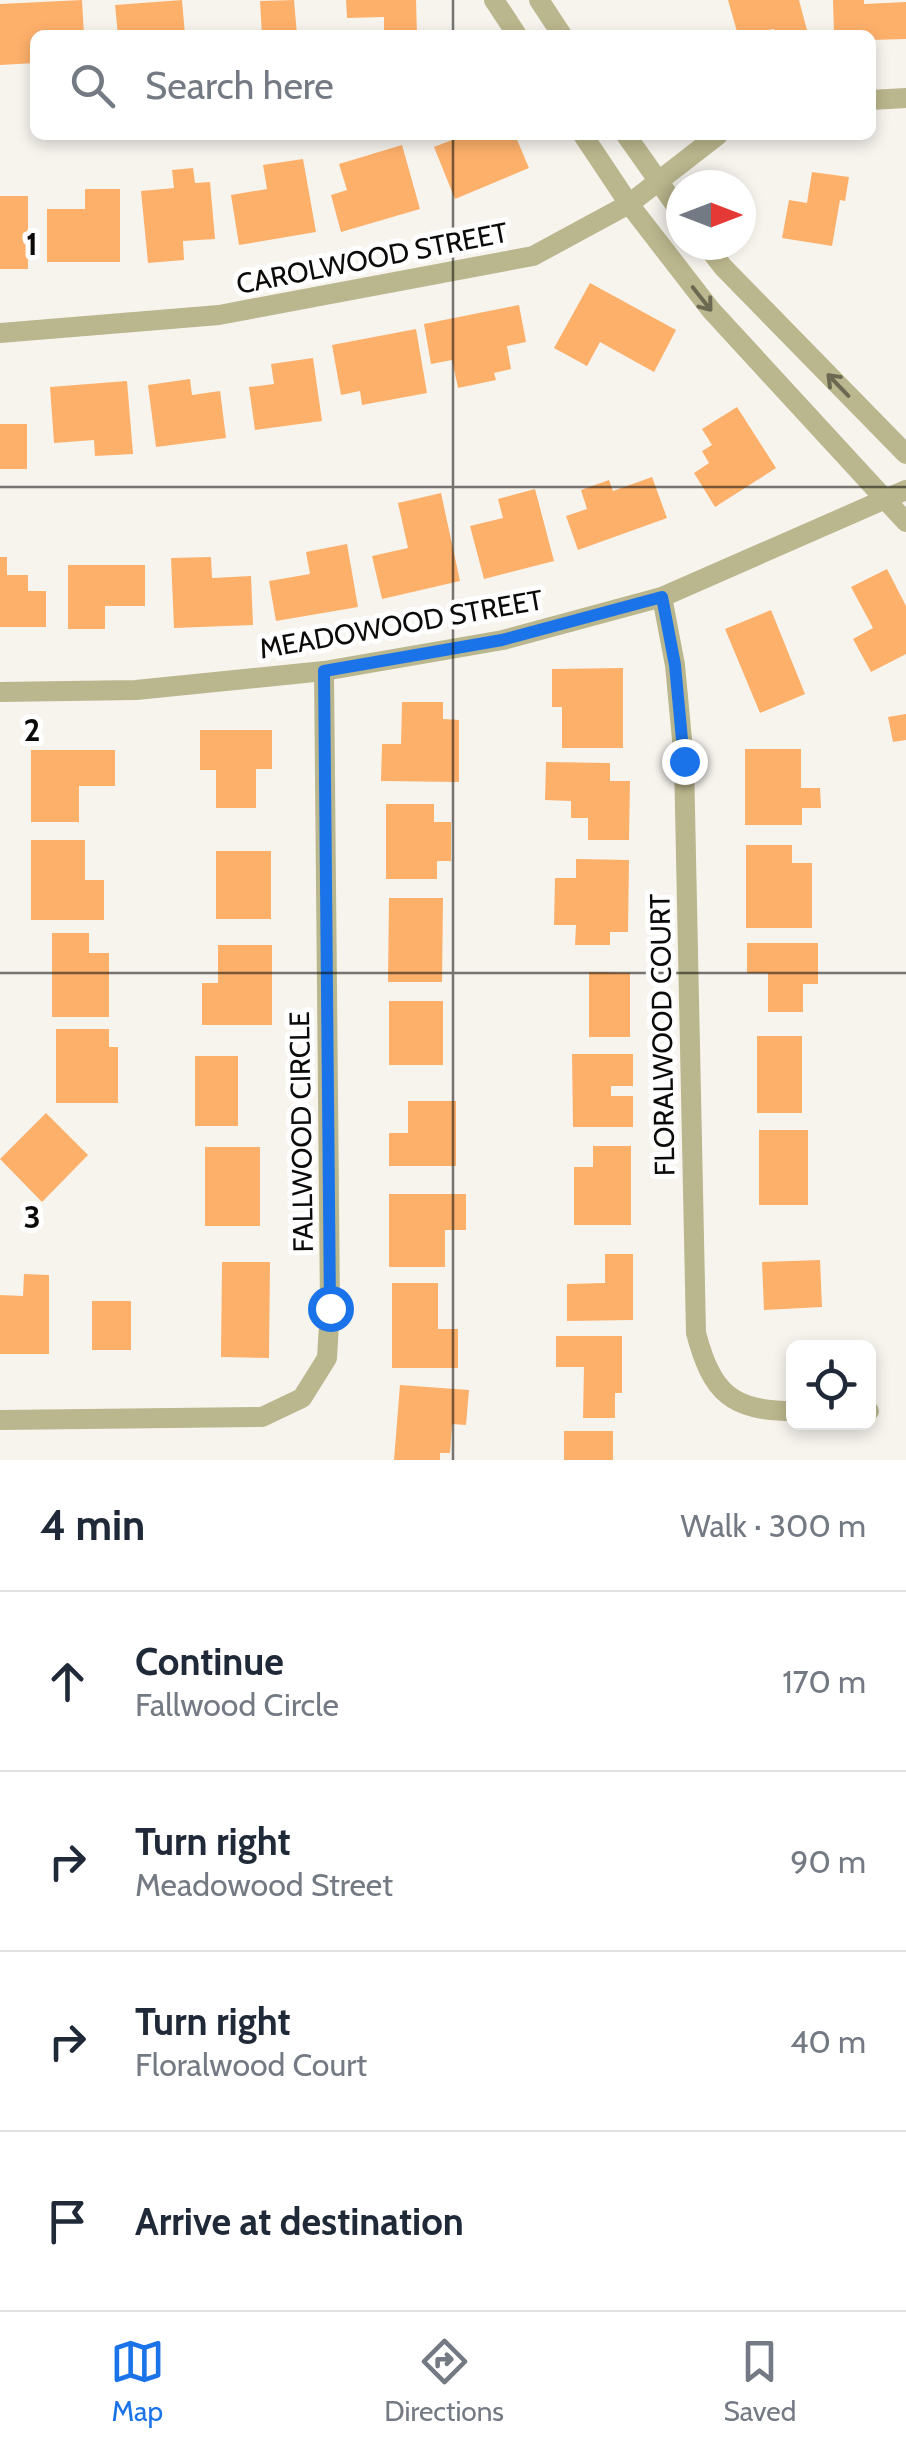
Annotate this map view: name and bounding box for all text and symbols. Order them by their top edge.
search box [30,30,876,140]
icon: search [65,58,120,113]
text: Search here [145,62,334,109]
north arrow [666,170,756,260]
street label: CAROLWOOD STREET [233,215,511,301]
text: 1 [26,224,38,263]
one-way arrow [691,285,712,312]
one-way arrow [826,373,850,397]
street label: MEADOWOOD STREET [257,582,545,666]
text: 2 [24,710,40,749]
route end [662,739,708,785]
street label: FLORALWOOD COURT [643,893,681,1176]
street label: FALLWOOD CIRCLE [282,1011,320,1253]
text: 3 [23,1197,41,1236]
route start [308,1286,354,1332]
map controls [786,1340,876,1430]
button: locate [786,1340,876,1430]
text: 4 min [40,1499,145,1551]
text: Walk · 300 m [680,1506,866,1545]
text: Continue [135,1638,284,1685]
icon: ahead [40,1654,95,1709]
text: 170 m [782,1662,866,1701]
text: Fallwood Circle [135,1685,339,1724]
text: Turn right [135,1818,291,1865]
icon: right [40,1834,95,1889]
text: 90 m [790,1842,866,1881]
text: Meadowood Street [135,1865,393,1904]
text: Turn right [135,1998,291,2045]
icon: right [40,2014,95,2069]
text: 40 m [790,2022,866,2061]
text: Floralwood Court [135,2045,367,2084]
icon: arrive [40,2194,95,2249]
text: Arrive at destination [135,2198,464,2245]
tab: Map [110,2334,165,2428]
tab: Directions [384,2334,504,2428]
tab: Saved [724,2334,796,2428]

